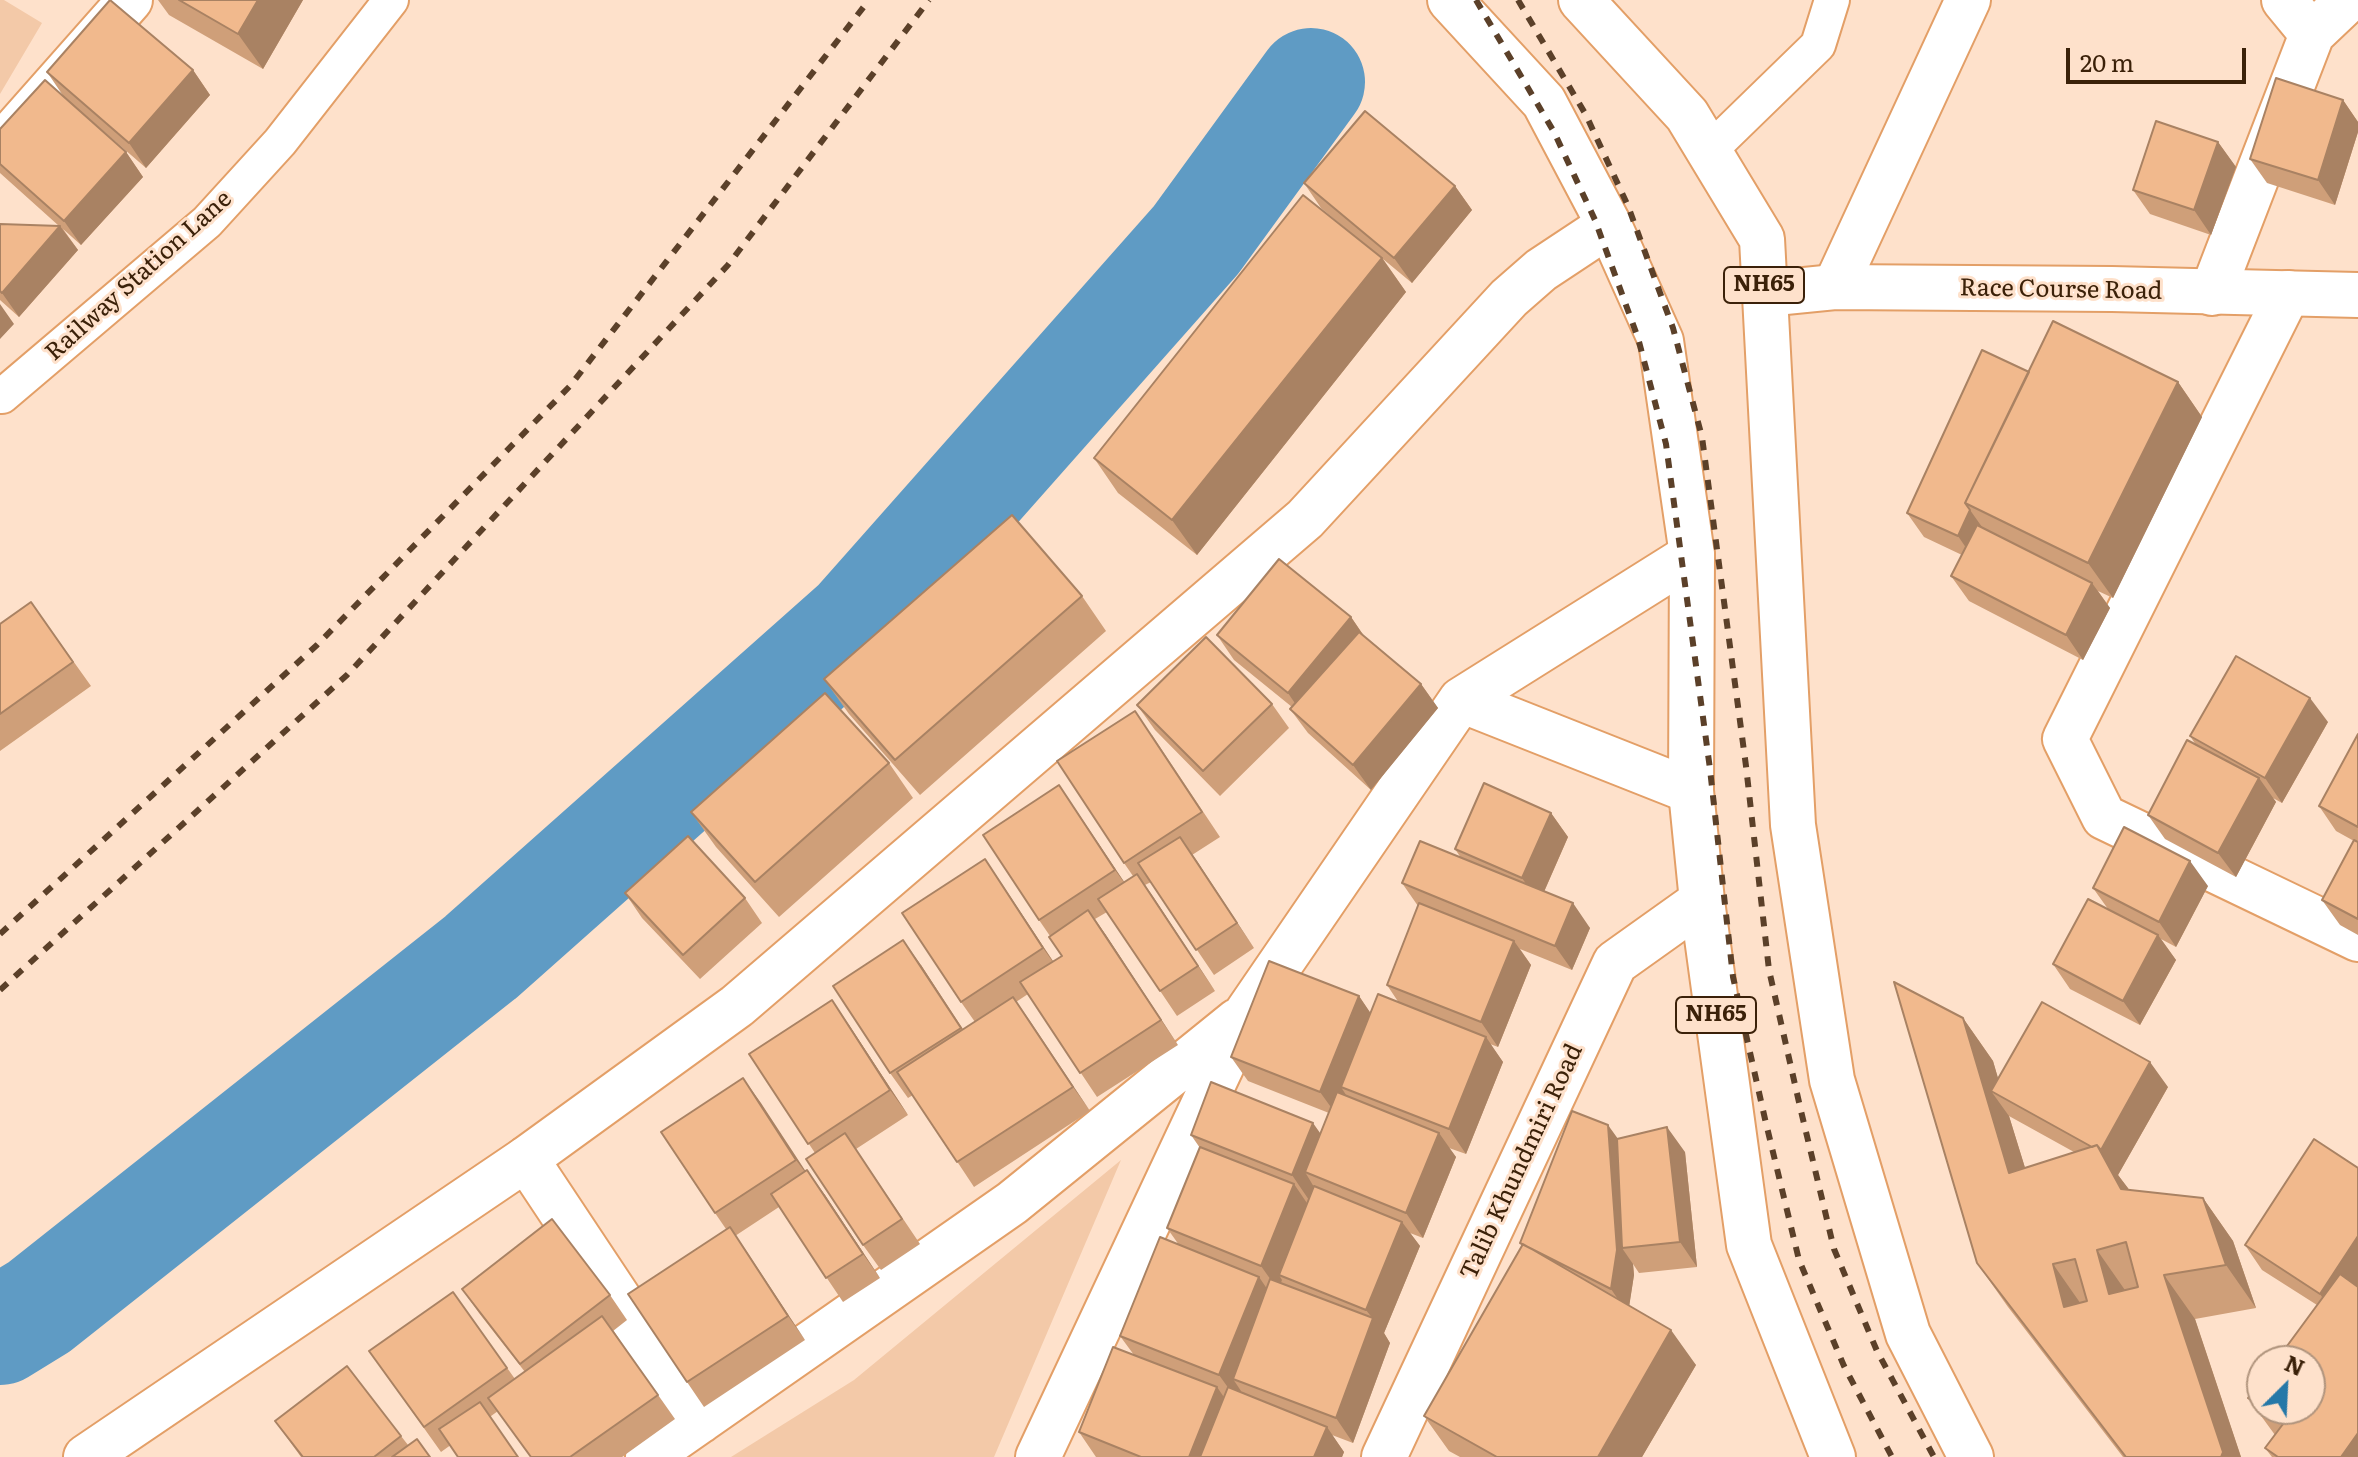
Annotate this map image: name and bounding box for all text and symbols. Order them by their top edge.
scale bar [2070,32,2250,82]
text: 20 m [2080,44,2134,79]
street label: Railway Station Lane [40,185,238,367]
road number: NH65 [1724,267,1804,303]
street label: Race Course Road [1959,274,2163,306]
road number: NH65 [1676,997,1756,1033]
street label: Talib Khundmiri Road [1455,1040,1589,1284]
north arrow [2246,1345,2326,1425]
text: N [2280,1346,2310,1383]

